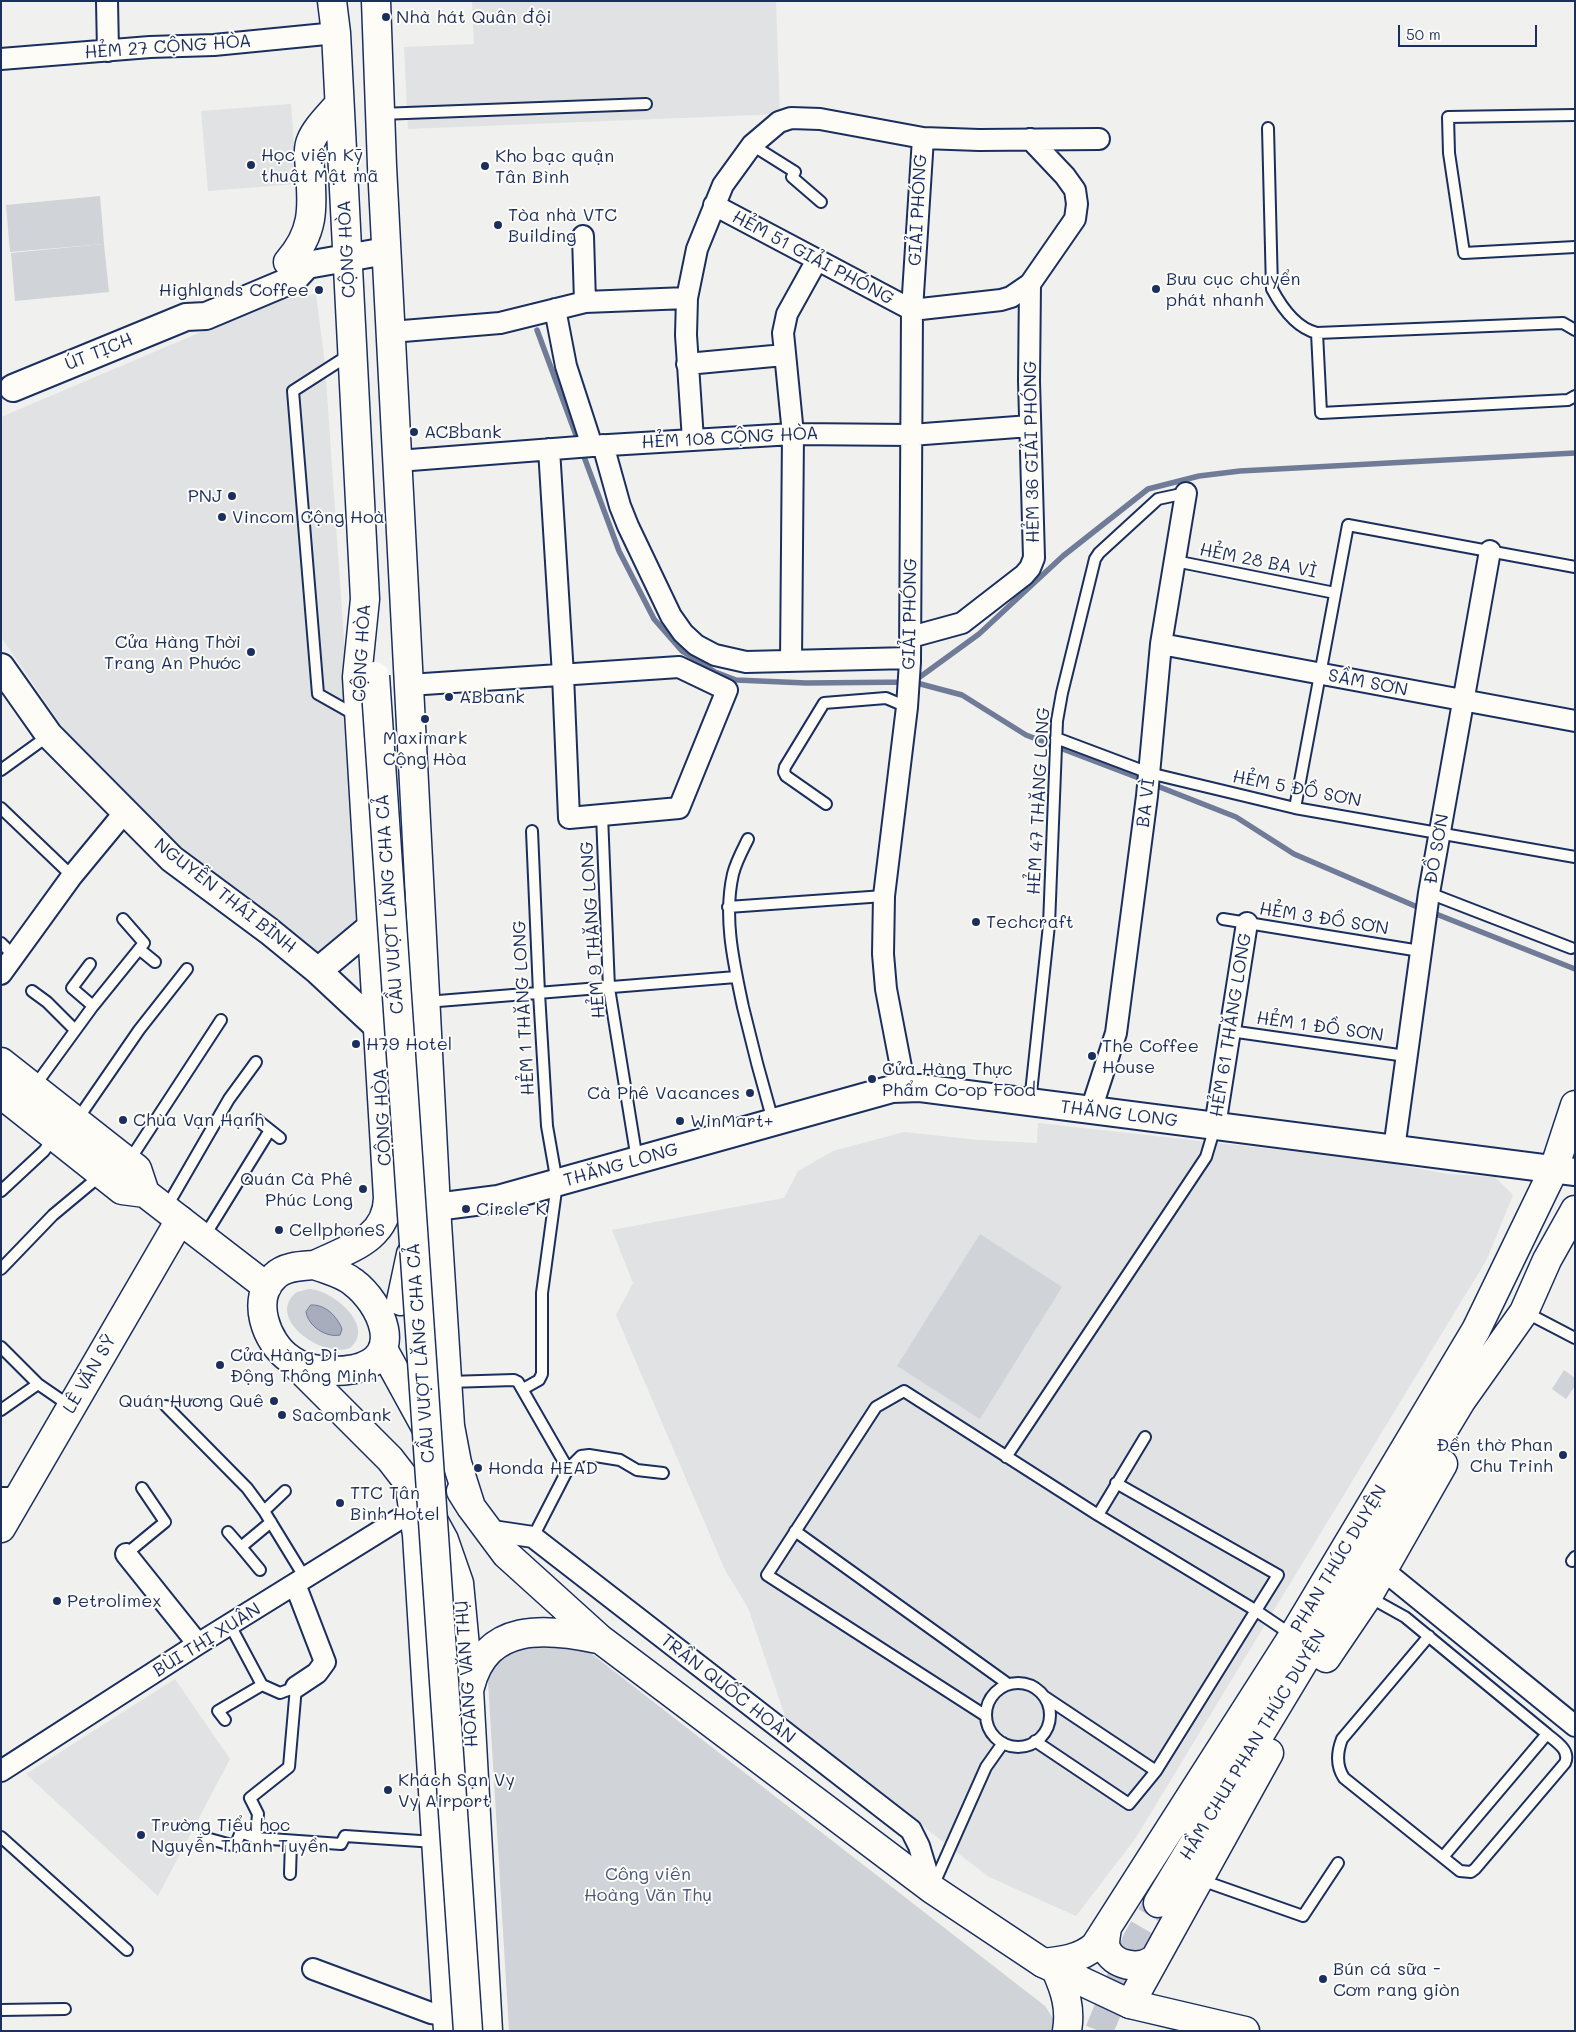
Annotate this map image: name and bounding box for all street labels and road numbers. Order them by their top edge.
street label: HẺM 27 CỘNG HÒA [84,30,252,64]
street label: GIẢI PHÓNG [904,153,932,267]
street label: CỘNG HÒA [334,199,360,299]
street label: HẺM 51 GIẢI PHÓNG [729,206,897,310]
street label: ÚT TỊCH [62,329,136,375]
street label: HẺM 36 GIẢI PHÓNG [1020,361,1044,543]
street label: HẺM 108 CỘNG HÒA [641,423,819,453]
street label: HẺM 28 BA VÌ [1198,539,1318,583]
street label: GIẢI PHÓNG [898,558,922,670]
street label: CỘNG HÒA [349,603,375,703]
street label: SẦM SƠN [1326,665,1410,701]
street label: HẺM 47 THĂNG LONG [1023,707,1055,895]
street label: HẺM 5 ĐỒ SƠN [1231,766,1363,812]
street label: BA VÌ [1132,777,1160,829]
street label: CẦU VƯỢT LĂNG CHA CẢ [372,793,408,1015]
street label: ĐỒ SƠN [1420,812,1454,886]
street label: NGUYỄN THÁI BÌNH [150,834,300,958]
street label: HẺM 9 THĂNG LONG [576,841,610,1019]
street label: HẺM 3 ĐỒ SƠN [1258,898,1390,940]
street label: HẺM 1 THĂNG LONG [509,920,539,1096]
street label: HẺM 61 THĂNG LONG [1206,931,1256,1119]
street label: HẺM 1 ĐỒ SƠN [1255,1007,1385,1047]
street label: CỘNG HÒA [370,1067,396,1167]
street label: THĂNG LONG [1059,1096,1179,1132]
street label: THĂNG LONG [561,1138,681,1192]
street label: CẦU VƯỢT LĂNG CHA CẢ [403,1242,439,1464]
street label: LÊ VĂN SỸ [59,1331,121,1417]
street label: PHAN THÚC DUYỆN [1286,1481,1392,1637]
street label: BÙI THỊ XUÂN [149,1598,265,1682]
street label: HOÀNG VĂN THỤ [451,1600,483,1748]
street label: HẦM CHUI PHAN THÚC DUYỆN [1175,1626,1331,1864]
street label: TRẦN QUỐC HOÀN [656,1630,800,1748]

